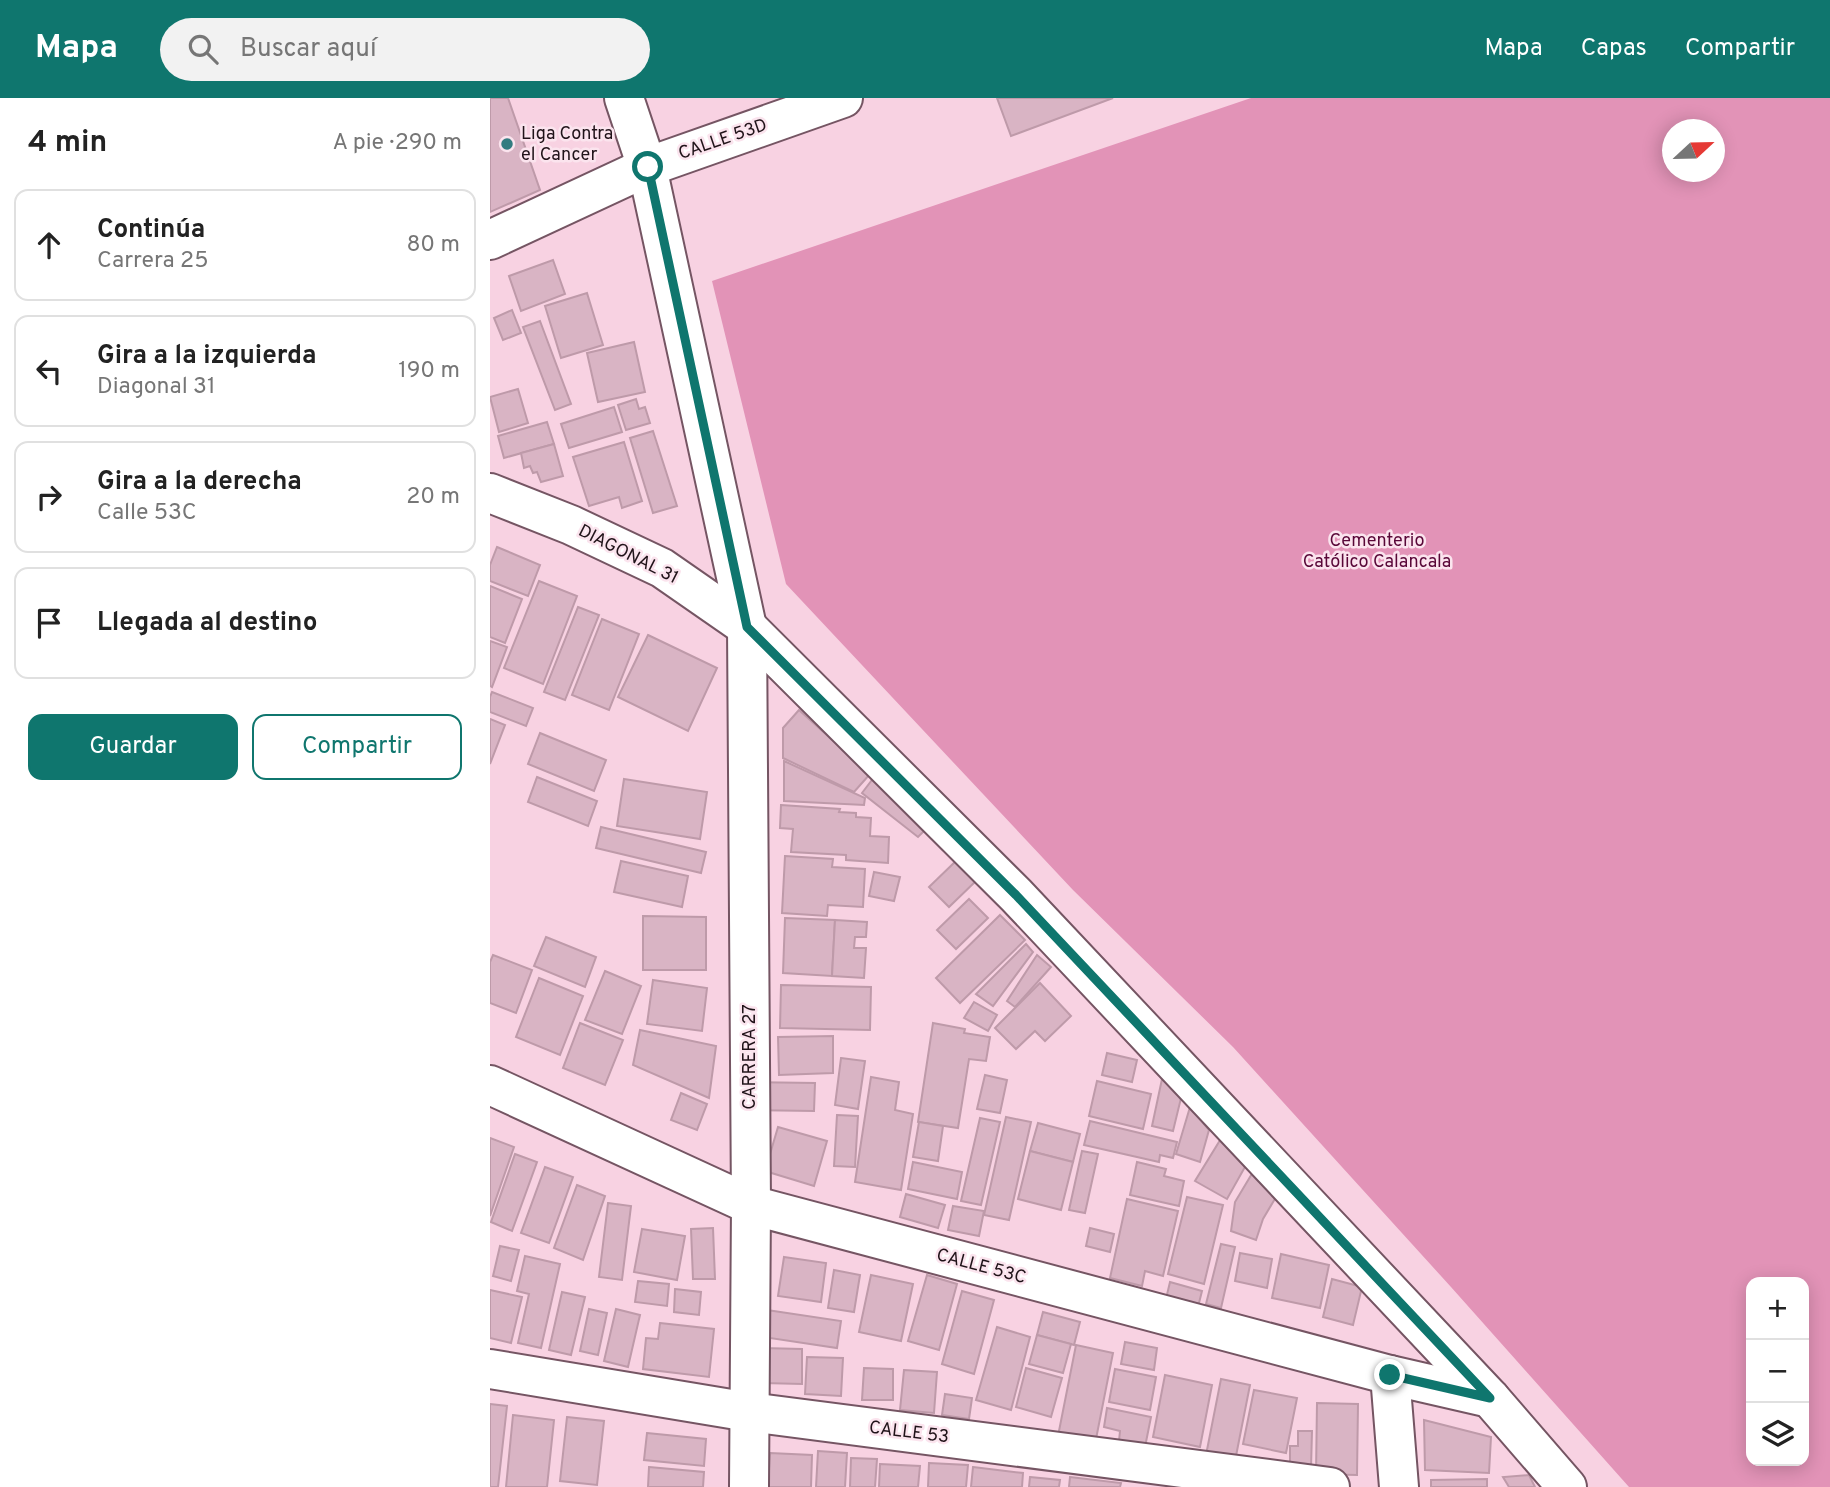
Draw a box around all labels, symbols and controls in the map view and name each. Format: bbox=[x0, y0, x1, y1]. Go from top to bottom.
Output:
search box bbox=[160, 18, 650, 81]
text: Mapa bbox=[35, 28, 118, 70]
icon: search bbox=[184, 30, 222, 68]
text: Buscar aquí bbox=[240, 33, 377, 66]
text: Mapa bbox=[1485, 34, 1543, 64]
text: Capas bbox=[1581, 34, 1647, 64]
text: Compartir bbox=[1685, 34, 1795, 64]
street label: CALLE 53D bbox=[676, 114, 770, 166]
north arrow bbox=[1662, 119, 1725, 182]
place label: Liga Contra el Cancer bbox=[521, 123, 613, 167]
text: 4 min bbox=[28, 125, 107, 162]
text: A pie · 290 m bbox=[333, 129, 462, 158]
marker: Liga Contra el Cancer bbox=[499, 136, 515, 152]
route start bbox=[632, 151, 663, 182]
text: Continúa bbox=[97, 214, 205, 247]
icon: ahead bbox=[30, 226, 68, 264]
text: 80 m bbox=[407, 231, 460, 260]
text: Carrera 25 bbox=[97, 247, 208, 276]
text: Gira a la izquierda bbox=[97, 340, 316, 373]
icon: left bbox=[30, 352, 68, 390]
text: 190 m bbox=[398, 357, 460, 386]
text: Diagonal 31 bbox=[97, 373, 216, 402]
text: Gira a la derecha bbox=[97, 466, 302, 499]
icon: right bbox=[30, 478, 68, 516]
text: 20 m bbox=[406, 483, 460, 512]
text: Calle 53C bbox=[97, 499, 197, 528]
street label: DIAGONAL 31 bbox=[574, 520, 682, 590]
park label: Cementerio Católico Calancala bbox=[1303, 530, 1451, 574]
icon: arrive bbox=[30, 604, 68, 642]
text: Llegada al destino bbox=[97, 607, 317, 640]
button: Guardar bbox=[28, 714, 238, 780]
button: Compartir bbox=[252, 714, 462, 780]
street label: CARRERA 27 bbox=[739, 1004, 762, 1110]
street label: CALLE 53C bbox=[934, 1244, 1028, 1290]
map controls bbox=[1746, 1277, 1809, 1466]
button: + bbox=[1746, 1277, 1809, 1340]
button: − bbox=[1746, 1340, 1809, 1403]
route end bbox=[1374, 1359, 1405, 1390]
button: layers bbox=[1746, 1403, 1809, 1466]
street label: CALLE 53 bbox=[868, 1417, 950, 1449]

